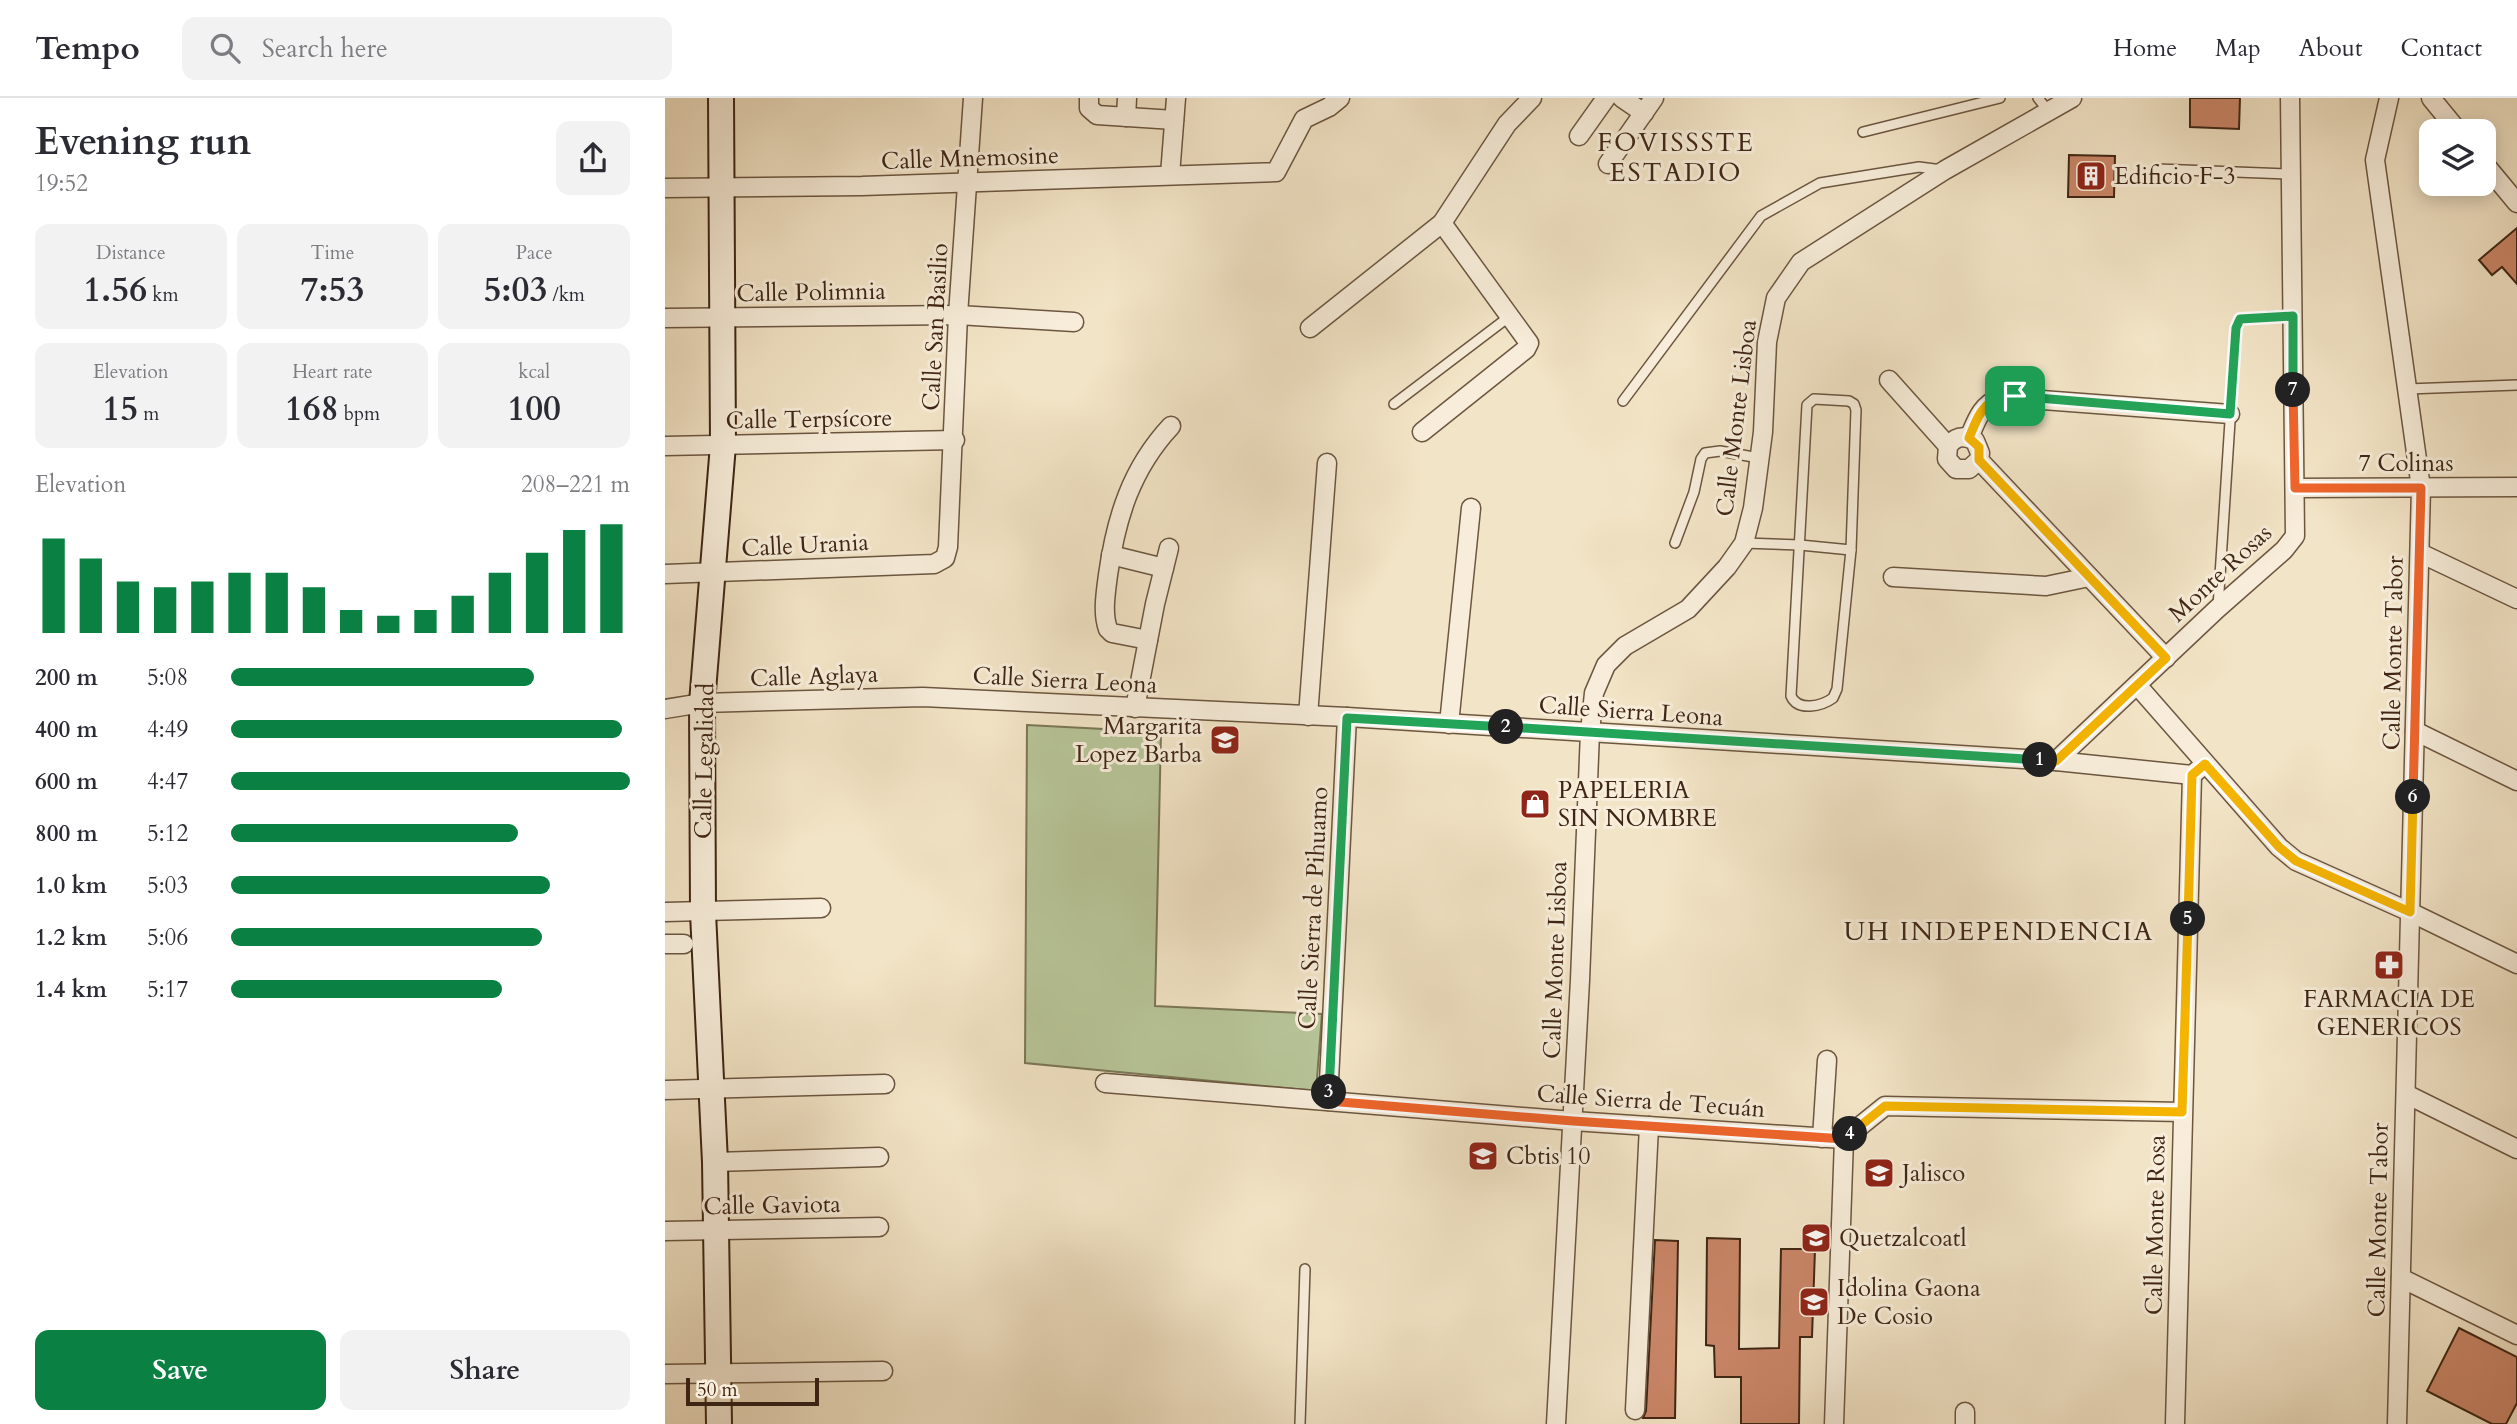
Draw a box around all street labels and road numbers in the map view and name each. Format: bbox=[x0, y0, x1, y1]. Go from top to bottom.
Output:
street label: Calle Mnemosine bbox=[880, 139, 1060, 178]
street label: Calle San Basilio bbox=[915, 242, 956, 412]
street label: Calle Polimnia bbox=[736, 275, 887, 310]
street label: Calle Monte Lisboa bbox=[1708, 317, 1765, 518]
street label: Calle Terpsícore bbox=[725, 402, 893, 437]
street label: 7 Colinas bbox=[2359, 447, 2453, 480]
street label: Monte Rosas bbox=[2161, 517, 2279, 630]
street label: Calle Urania bbox=[740, 526, 870, 565]
street label: Calle Monte Tabor bbox=[2375, 555, 2412, 751]
street label: Calle Aglaya bbox=[749, 658, 879, 695]
street label: Calle Sierra Leona bbox=[972, 659, 1159, 702]
street label: Calle Legalidad bbox=[687, 682, 722, 839]
street label: Calle Sierra Leona bbox=[1538, 689, 1725, 734]
street label: Calle Sierra de Pihuamo bbox=[1291, 786, 1336, 1030]
street label: Calle Monte Lisboa bbox=[1536, 860, 1575, 1060]
street label: Calle Sierra de Tecuán bbox=[1536, 1077, 1767, 1126]
street label: Calle Monte Tabor bbox=[2360, 1122, 2397, 1318]
street label: Calle Monte Rosa bbox=[2137, 1134, 2174, 1315]
street label: Calle Gaviota bbox=[703, 1188, 842, 1223]

